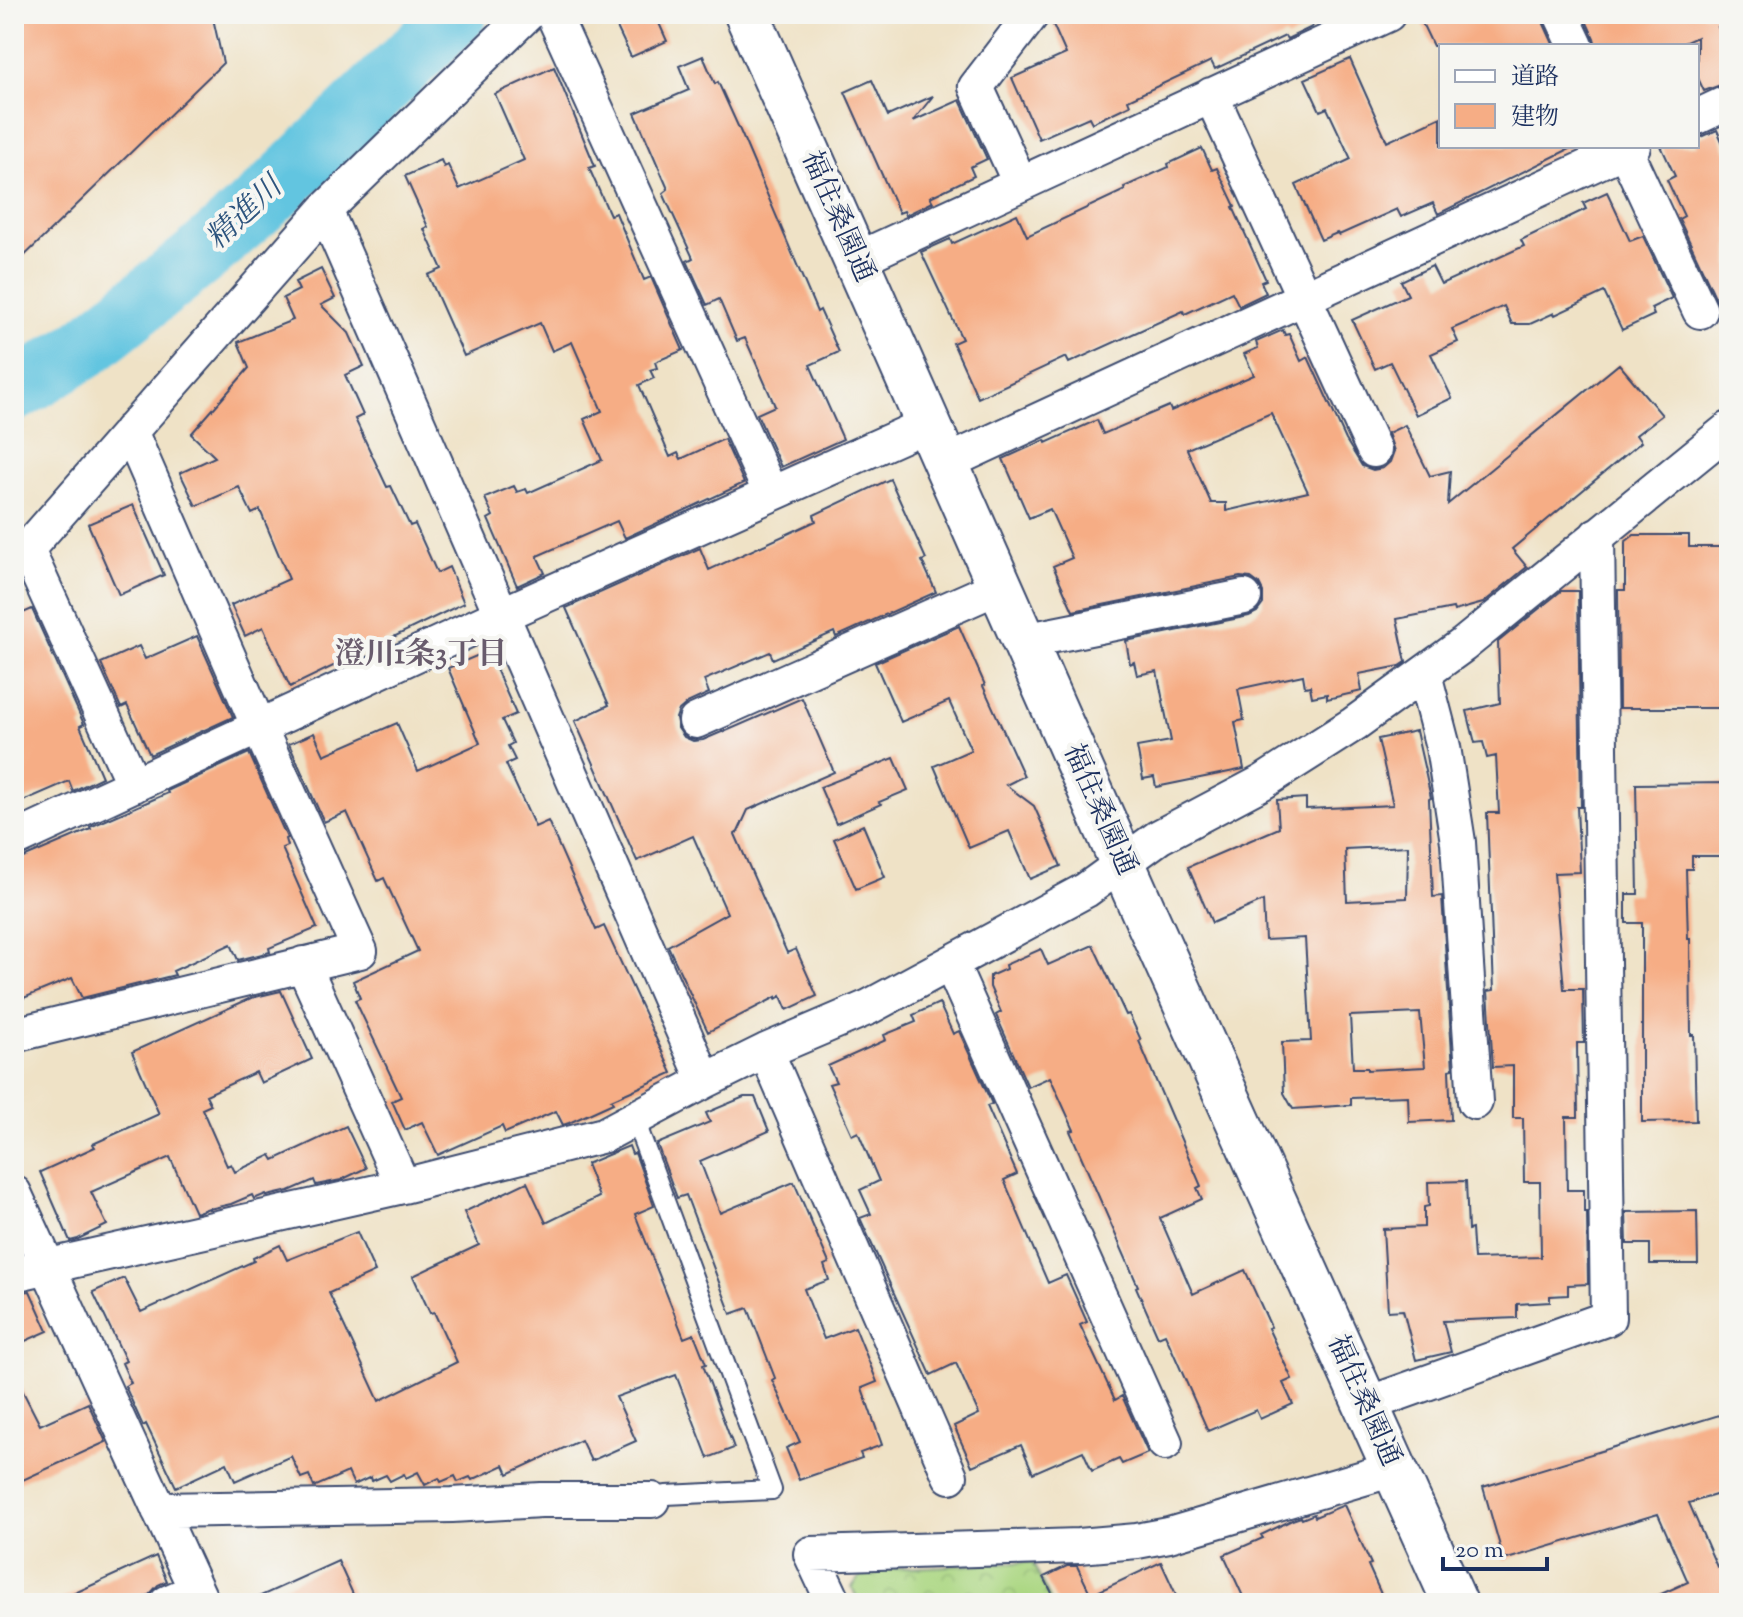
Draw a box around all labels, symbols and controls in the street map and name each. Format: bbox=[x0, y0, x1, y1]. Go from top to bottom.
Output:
legend bbox=[1439, 44, 1699, 148]
text: 道路 bbox=[1511, 61, 1559, 95]
text: 建物 bbox=[1511, 101, 1559, 135]
street label: 福住桑園通 bbox=[790, 145, 884, 289]
water label: 精進川 bbox=[197, 166, 295, 260]
district label: 澄川1条3丁目 bbox=[335, 634, 507, 677]
street label: 福住桑園通 bbox=[1052, 738, 1146, 882]
street label: 福住桑園通 bbox=[1316, 1329, 1410, 1473]
scale bar bbox=[1443, 1521, 1547, 1571]
text: 20 m bbox=[1455, 1534, 1504, 1568]

